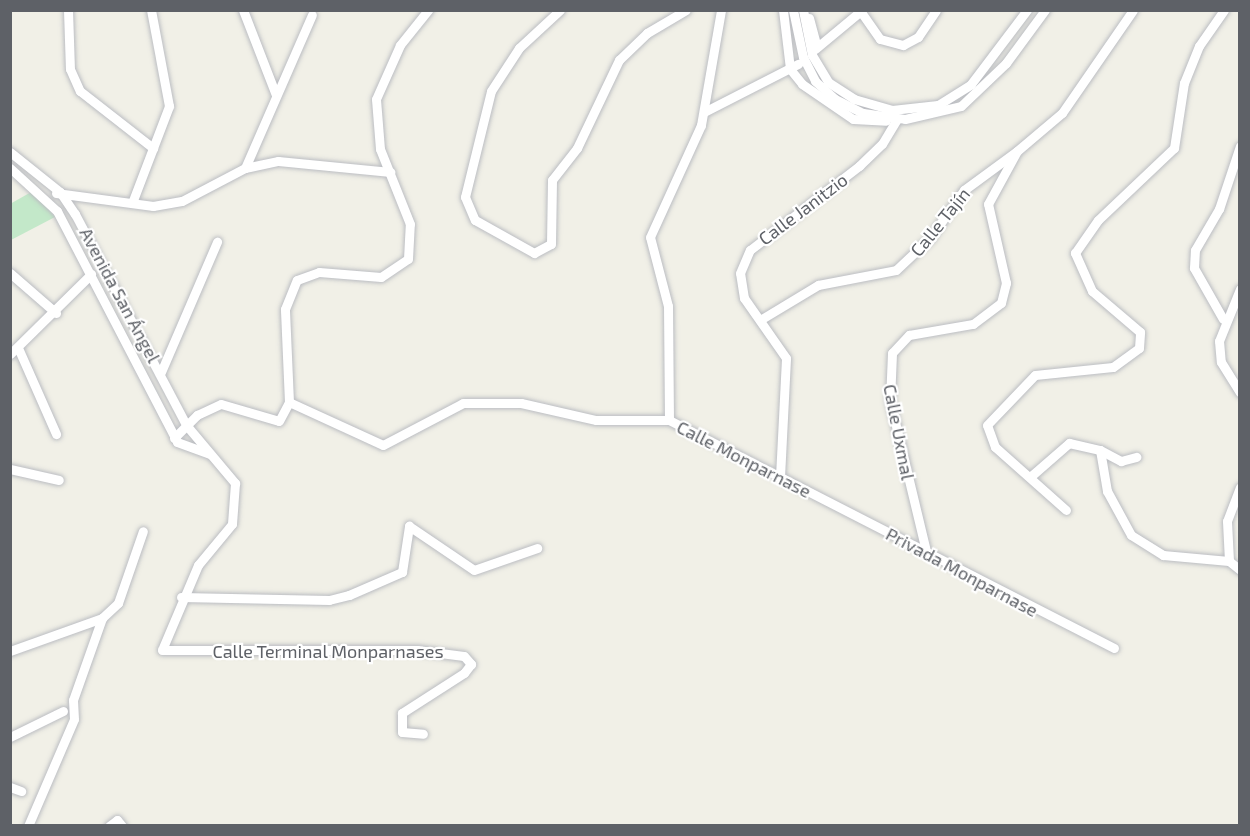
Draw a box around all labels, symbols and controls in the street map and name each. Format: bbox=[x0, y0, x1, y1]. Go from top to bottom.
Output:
street label: Calle Janitzio bbox=[754, 168, 852, 250]
street label: Calle Tajín bbox=[906, 183, 974, 261]
street label: Avenida San Ángel bbox=[75, 224, 165, 366]
street label: Calle Uxmal bbox=[879, 382, 919, 482]
street label: Calle Monparnase bbox=[673, 416, 815, 502]
street label: Privada Monparnase bbox=[882, 523, 1042, 621]
street label: Calle Terminal Monparnases bbox=[212, 640, 444, 662]

